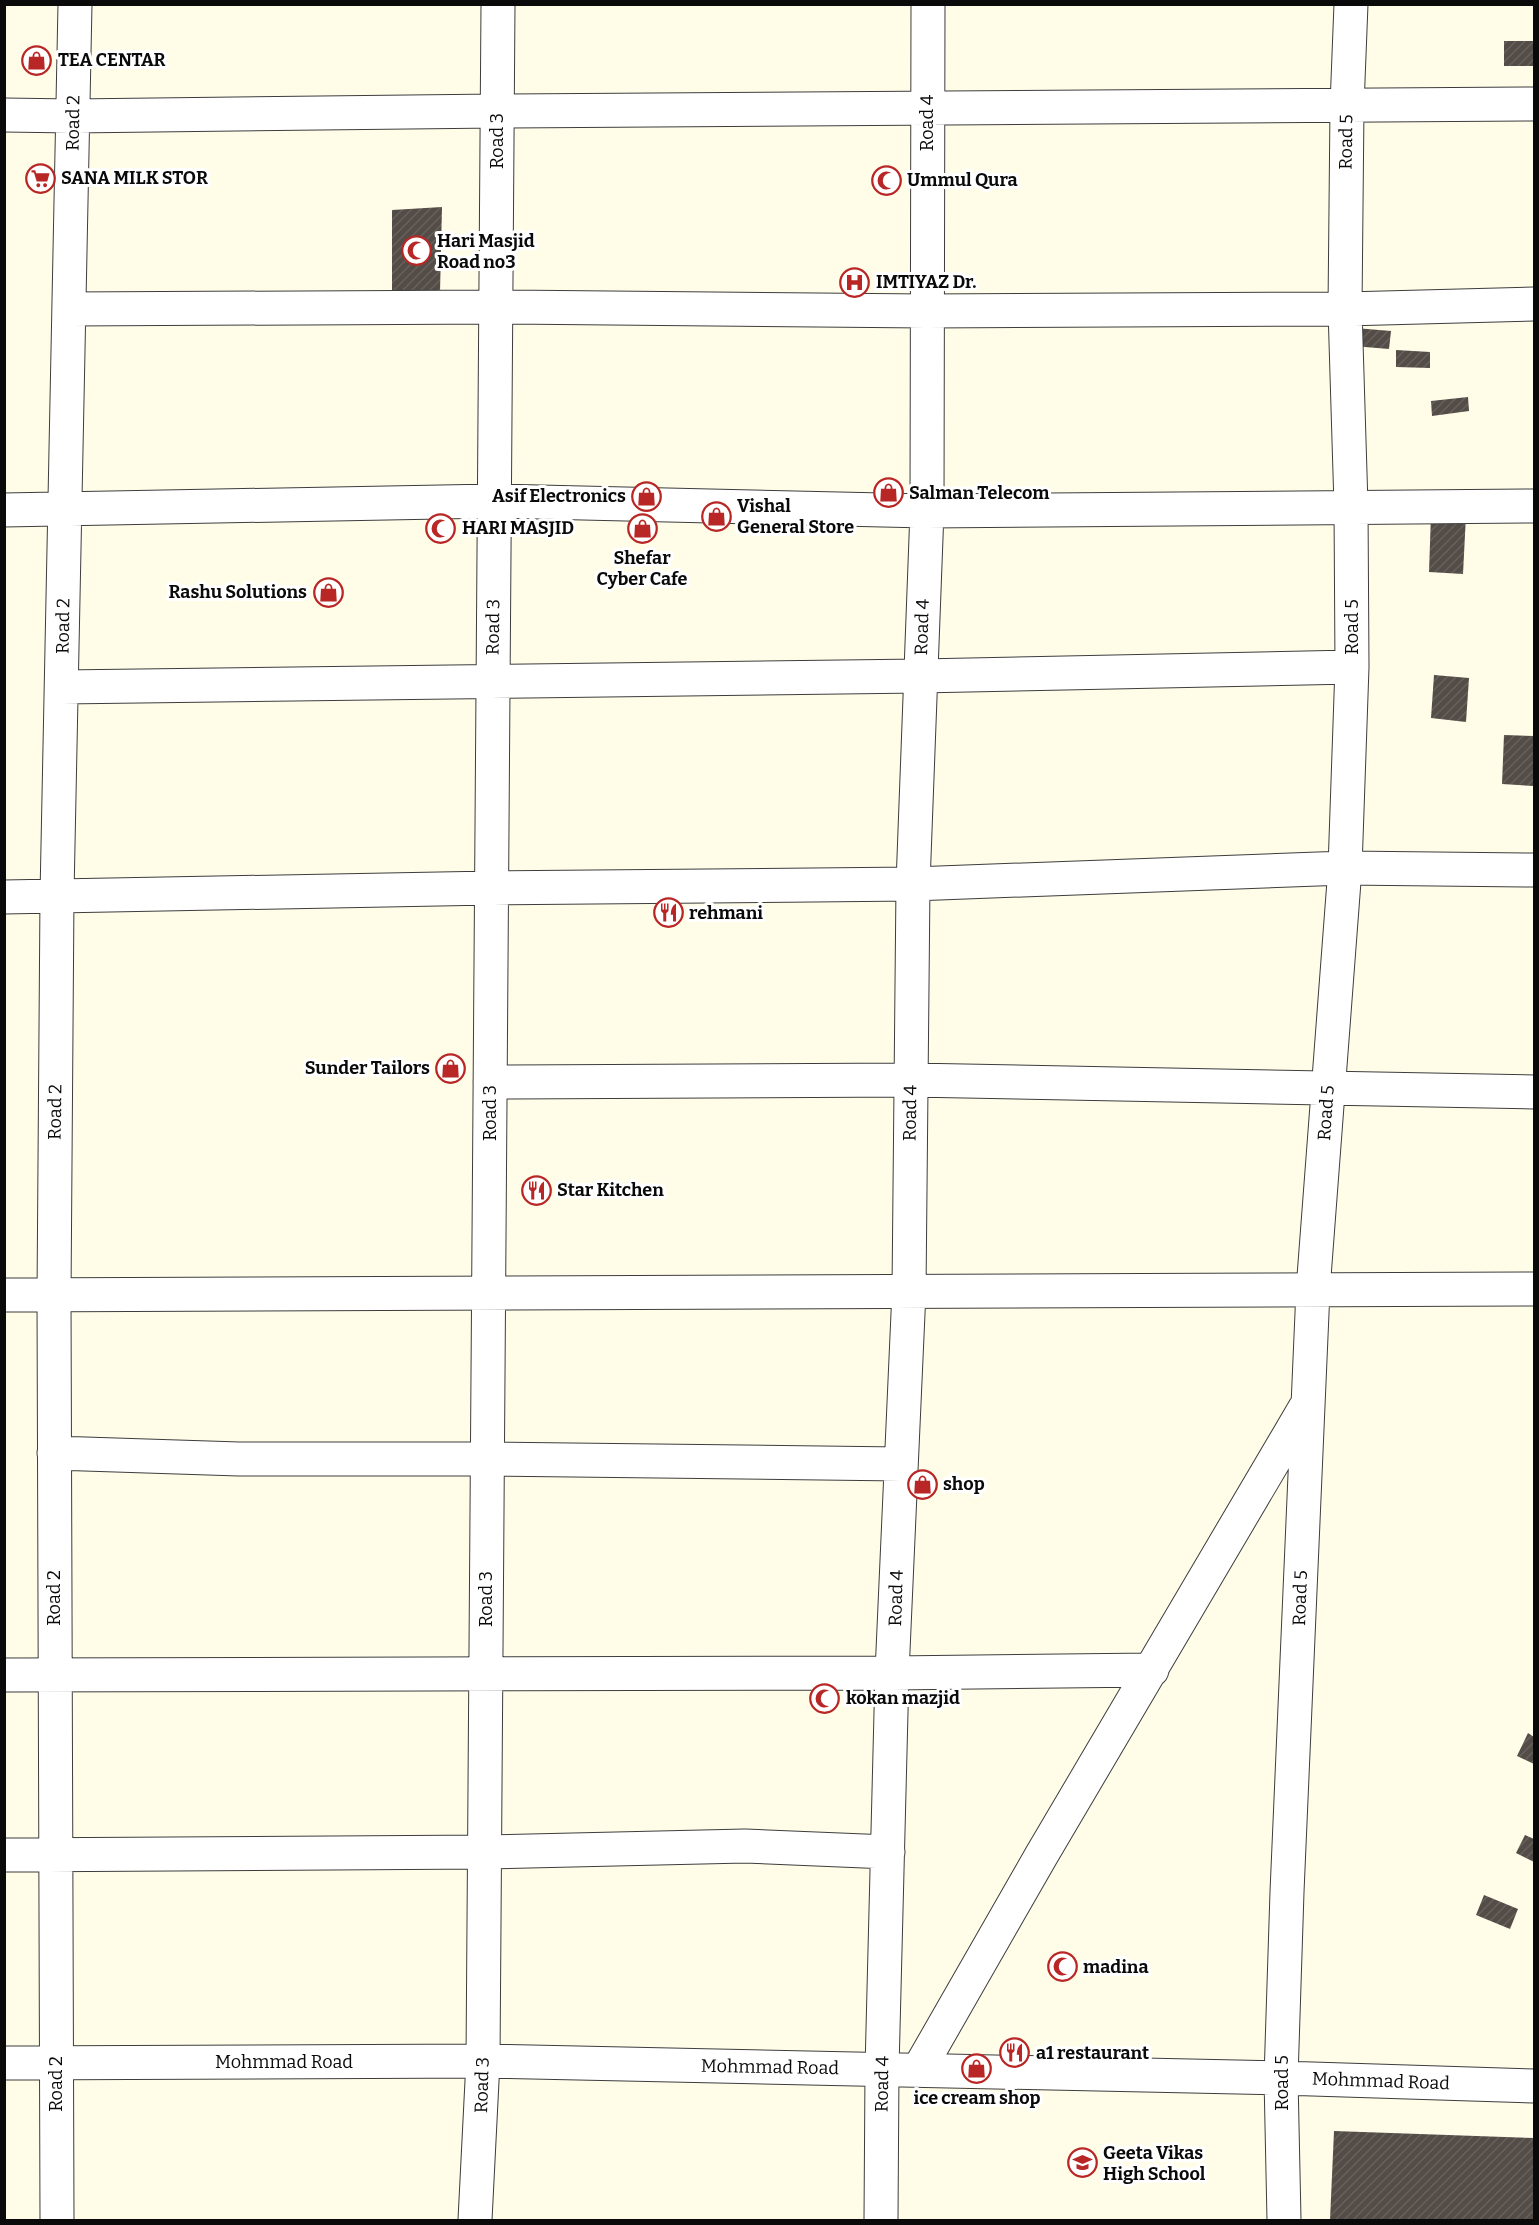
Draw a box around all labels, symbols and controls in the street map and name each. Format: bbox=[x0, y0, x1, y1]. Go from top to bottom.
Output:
shop icon: TEA CENTAR bbox=[21, 44, 53, 76]
place label: TEA CENTAR bbox=[58, 49, 166, 71]
street label: Road 4 bbox=[916, 94, 938, 151]
street label: Road 2 bbox=[62, 95, 84, 151]
street label: Road 3 bbox=[486, 113, 508, 169]
street label: Road 5 bbox=[1335, 114, 1357, 170]
supermarket icon: SANA MILK STOR bbox=[24, 162, 56, 194]
mosque icon: Ummul Qura bbox=[870, 164, 902, 196]
place label: SANA MILK STOR bbox=[61, 167, 208, 189]
place label: Ummul Qura bbox=[907, 169, 1018, 191]
place label: Hari Masjid Road no3 bbox=[437, 230, 535, 273]
mosque icon: Hari Masjid Road no3 bbox=[400, 235, 432, 267]
hospital icon: IMTIYAZ Dr. bbox=[839, 266, 871, 298]
place label: IMTIYAZ Dr. bbox=[876, 271, 976, 293]
shop icon: Salman Telecom bbox=[872, 477, 904, 509]
shop icon: Asif Electronics bbox=[631, 480, 663, 512]
place label: Salman Telecom bbox=[909, 482, 1049, 504]
place label: Asif Electronics bbox=[492, 485, 626, 507]
place label: Vishal General Store bbox=[737, 495, 854, 538]
shop icon: Vishal General Store bbox=[700, 500, 732, 532]
mosque icon: HARI MASJID bbox=[425, 512, 457, 544]
shop icon: Shefar Cyber Cafe bbox=[626, 513, 658, 545]
place label: HARI MASJID bbox=[462, 517, 574, 539]
place label: Shefar Cyber Cafe bbox=[597, 547, 688, 590]
shop icon: Rashu Solutions bbox=[312, 576, 344, 608]
place label: Rashu Solutions bbox=[168, 581, 307, 603]
street label: Road 2 bbox=[52, 598, 74, 654]
street label: Road 4 bbox=[910, 598, 934, 656]
street label: Road 3 bbox=[482, 599, 504, 655]
street label: Road 5 bbox=[1341, 599, 1363, 655]
restaurant icon: rehmani bbox=[652, 897, 684, 929]
place label: rehmani bbox=[689, 902, 763, 924]
shop icon: Sunder Tailors bbox=[435, 1052, 467, 1084]
place label: Sunder Tailors bbox=[305, 1057, 430, 1079]
street label: Road 2 bbox=[44, 1084, 66, 1140]
street label: Road 4 bbox=[899, 1084, 921, 1141]
street label: Road 3 bbox=[479, 1085, 501, 1141]
street label: Road 5 bbox=[1313, 1085, 1339, 1141]
restaurant icon: Star Kitchen bbox=[520, 1174, 552, 1206]
place label: Star Kitchen bbox=[557, 1179, 664, 1201]
shop icon: shop bbox=[906, 1468, 938, 1500]
place label: shop bbox=[943, 1473, 985, 1495]
street label: Road 4 bbox=[884, 1569, 908, 1627]
street label: Road 2 bbox=[43, 1570, 65, 1626]
street label: Road 5 bbox=[1288, 1570, 1312, 1626]
street label: Road 3 bbox=[475, 1571, 497, 1627]
mosque icon: kokan mazjid bbox=[809, 1682, 841, 1714]
place label: kokan mazjid bbox=[846, 1687, 960, 1709]
mosque icon: madina bbox=[1046, 1951, 1078, 1983]
place label: madina bbox=[1083, 1956, 1149, 1978]
restaurant icon: a1 restaurant bbox=[999, 2037, 1031, 2069]
place label: a1 restaurant bbox=[1036, 2042, 1149, 2064]
street label: Mohmmad Road bbox=[215, 2051, 353, 2073]
shop icon: ice cream shop bbox=[961, 2053, 993, 2085]
street label: Mohmmad Road bbox=[701, 2055, 840, 2079]
street label: Road 4 bbox=[871, 2055, 893, 2112]
street label: Road 5 bbox=[1271, 2055, 1293, 2111]
street label: Road 2 bbox=[45, 2056, 67, 2112]
street label: Road 3 bbox=[470, 2057, 494, 2113]
street label: Mohmmad Road bbox=[1312, 2068, 1451, 2094]
place label: ice cream shop bbox=[913, 2087, 1041, 2109]
place label: Geeta Vikas High School bbox=[1103, 2142, 1206, 2185]
school or university icon: Geeta Vikas High School bbox=[1066, 2147, 1098, 2179]

